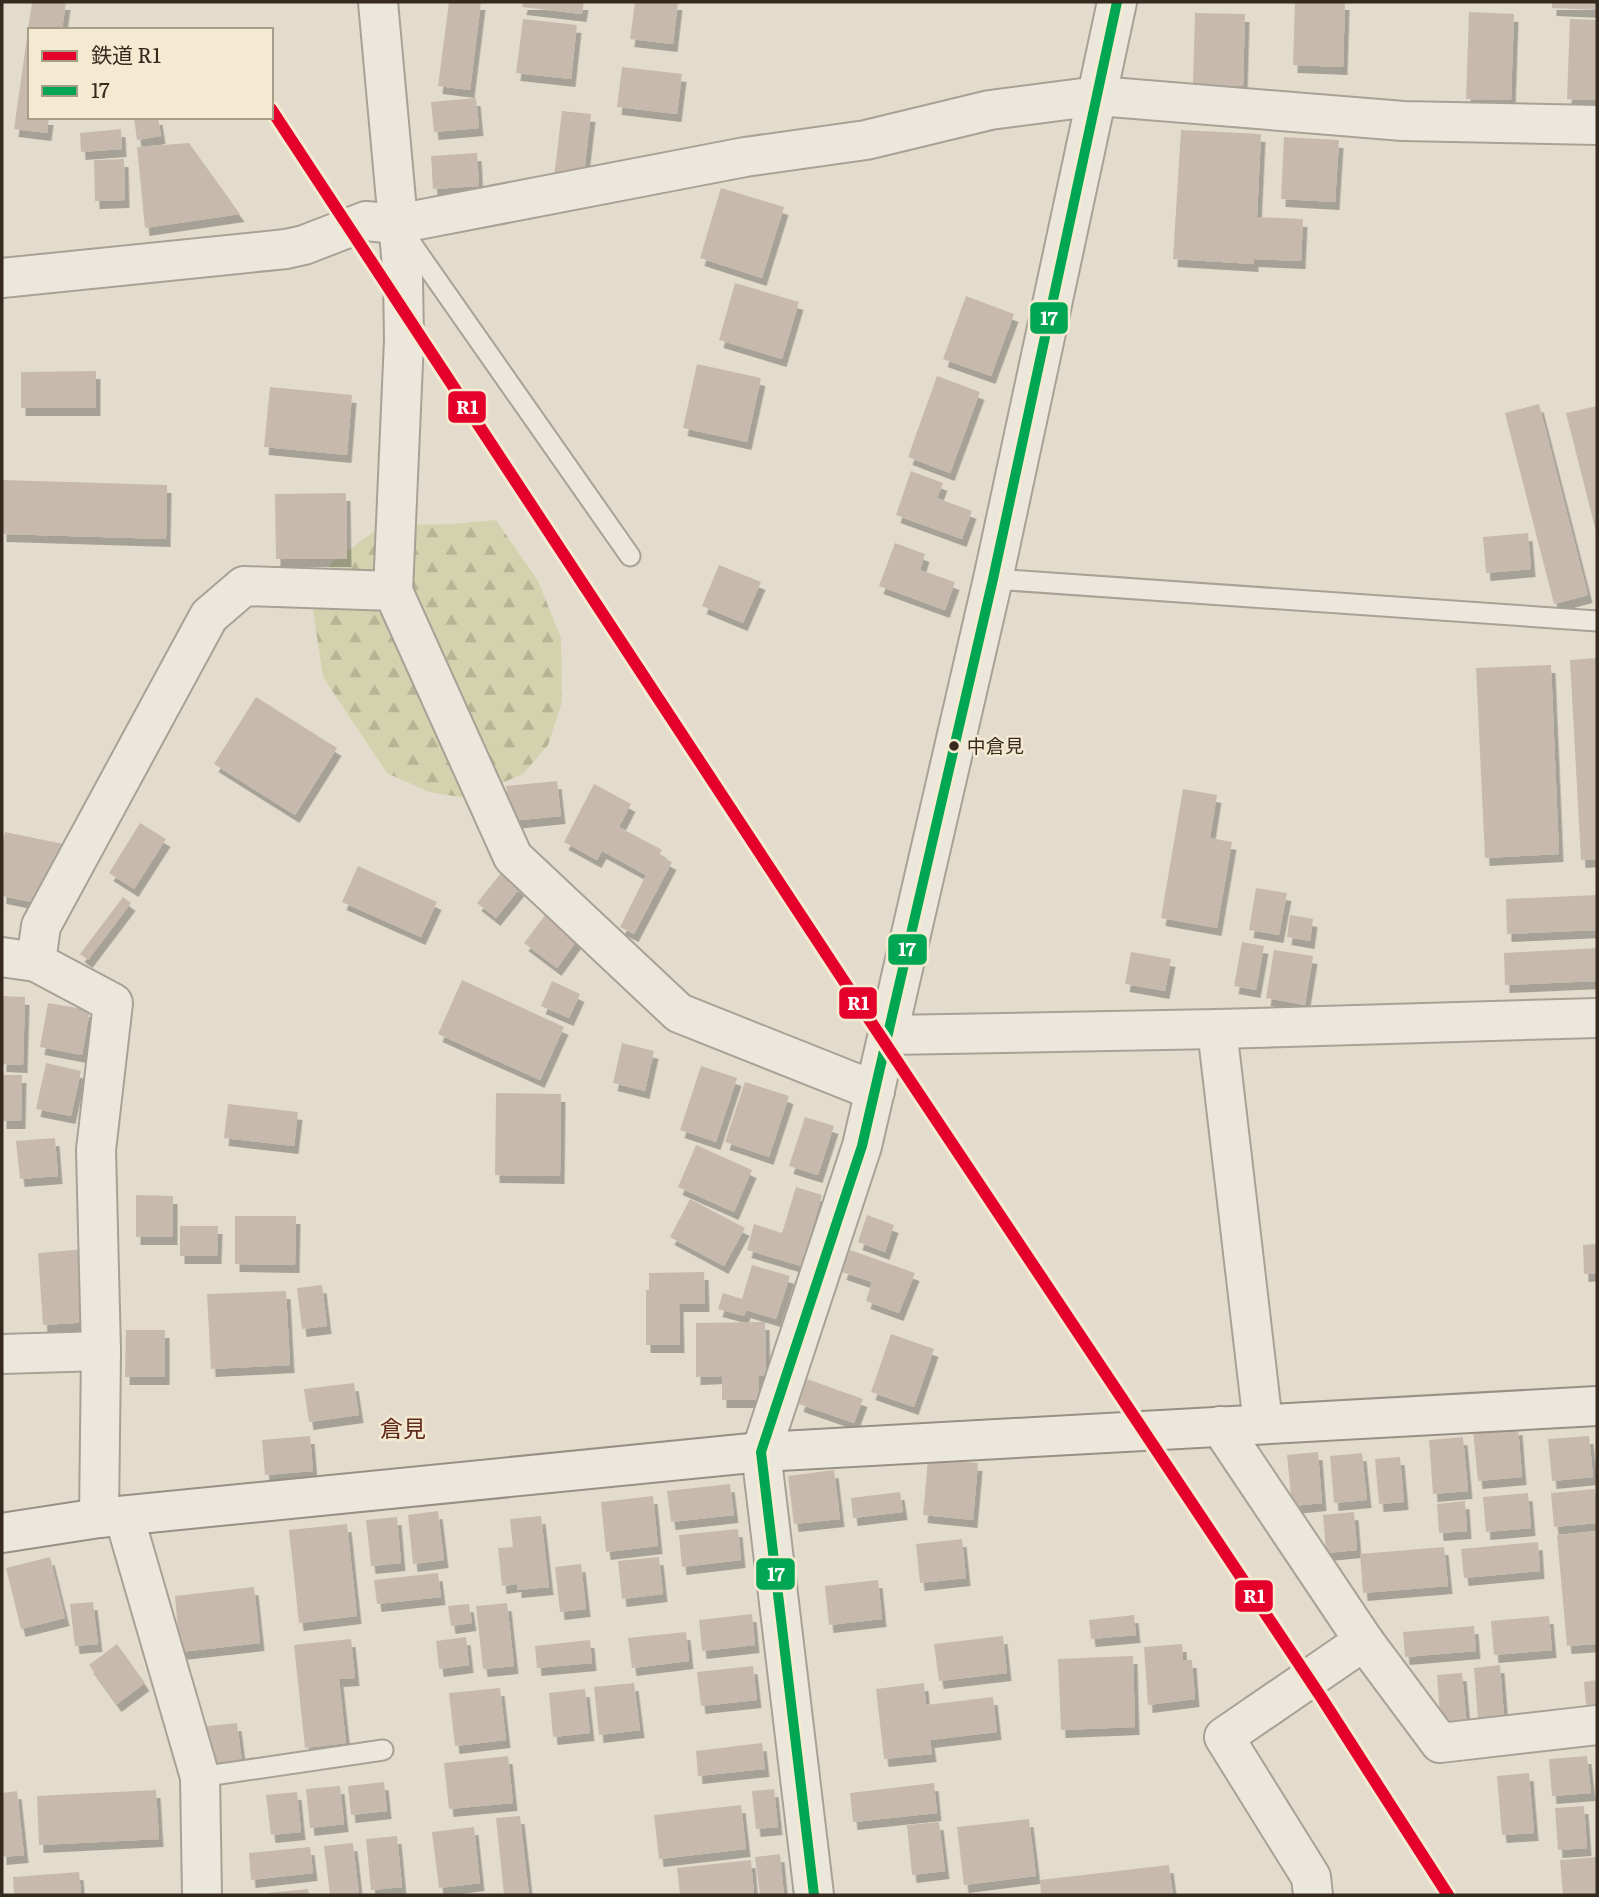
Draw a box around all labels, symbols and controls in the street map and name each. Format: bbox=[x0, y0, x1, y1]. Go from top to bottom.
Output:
legend bbox=[28, 28, 273, 119]
text: 鉄道 R1 bbox=[91, 38, 161, 69]
text: 17 bbox=[91, 73, 110, 104]
line badge: 17 bbox=[1029, 301, 1069, 335]
text: 17 bbox=[1040, 303, 1058, 331]
line badge: R1 bbox=[447, 390, 487, 424]
text: R1 bbox=[456, 392, 478, 420]
place label: 中倉見 bbox=[967, 731, 1024, 759]
marker: 中倉見 bbox=[947, 739, 961, 753]
line badge: 17 bbox=[887, 933, 928, 966]
text: 17 bbox=[898, 934, 916, 962]
line badge: R1 bbox=[838, 986, 878, 1020]
text: R1 bbox=[847, 988, 869, 1016]
district label: 倉見 bbox=[380, 1410, 426, 1444]
line badge: 17 bbox=[755, 1557, 796, 1591]
text: 17 bbox=[767, 1559, 785, 1587]
line badge: R1 bbox=[1234, 1579, 1274, 1613]
text: R1 bbox=[1243, 1581, 1265, 1609]

